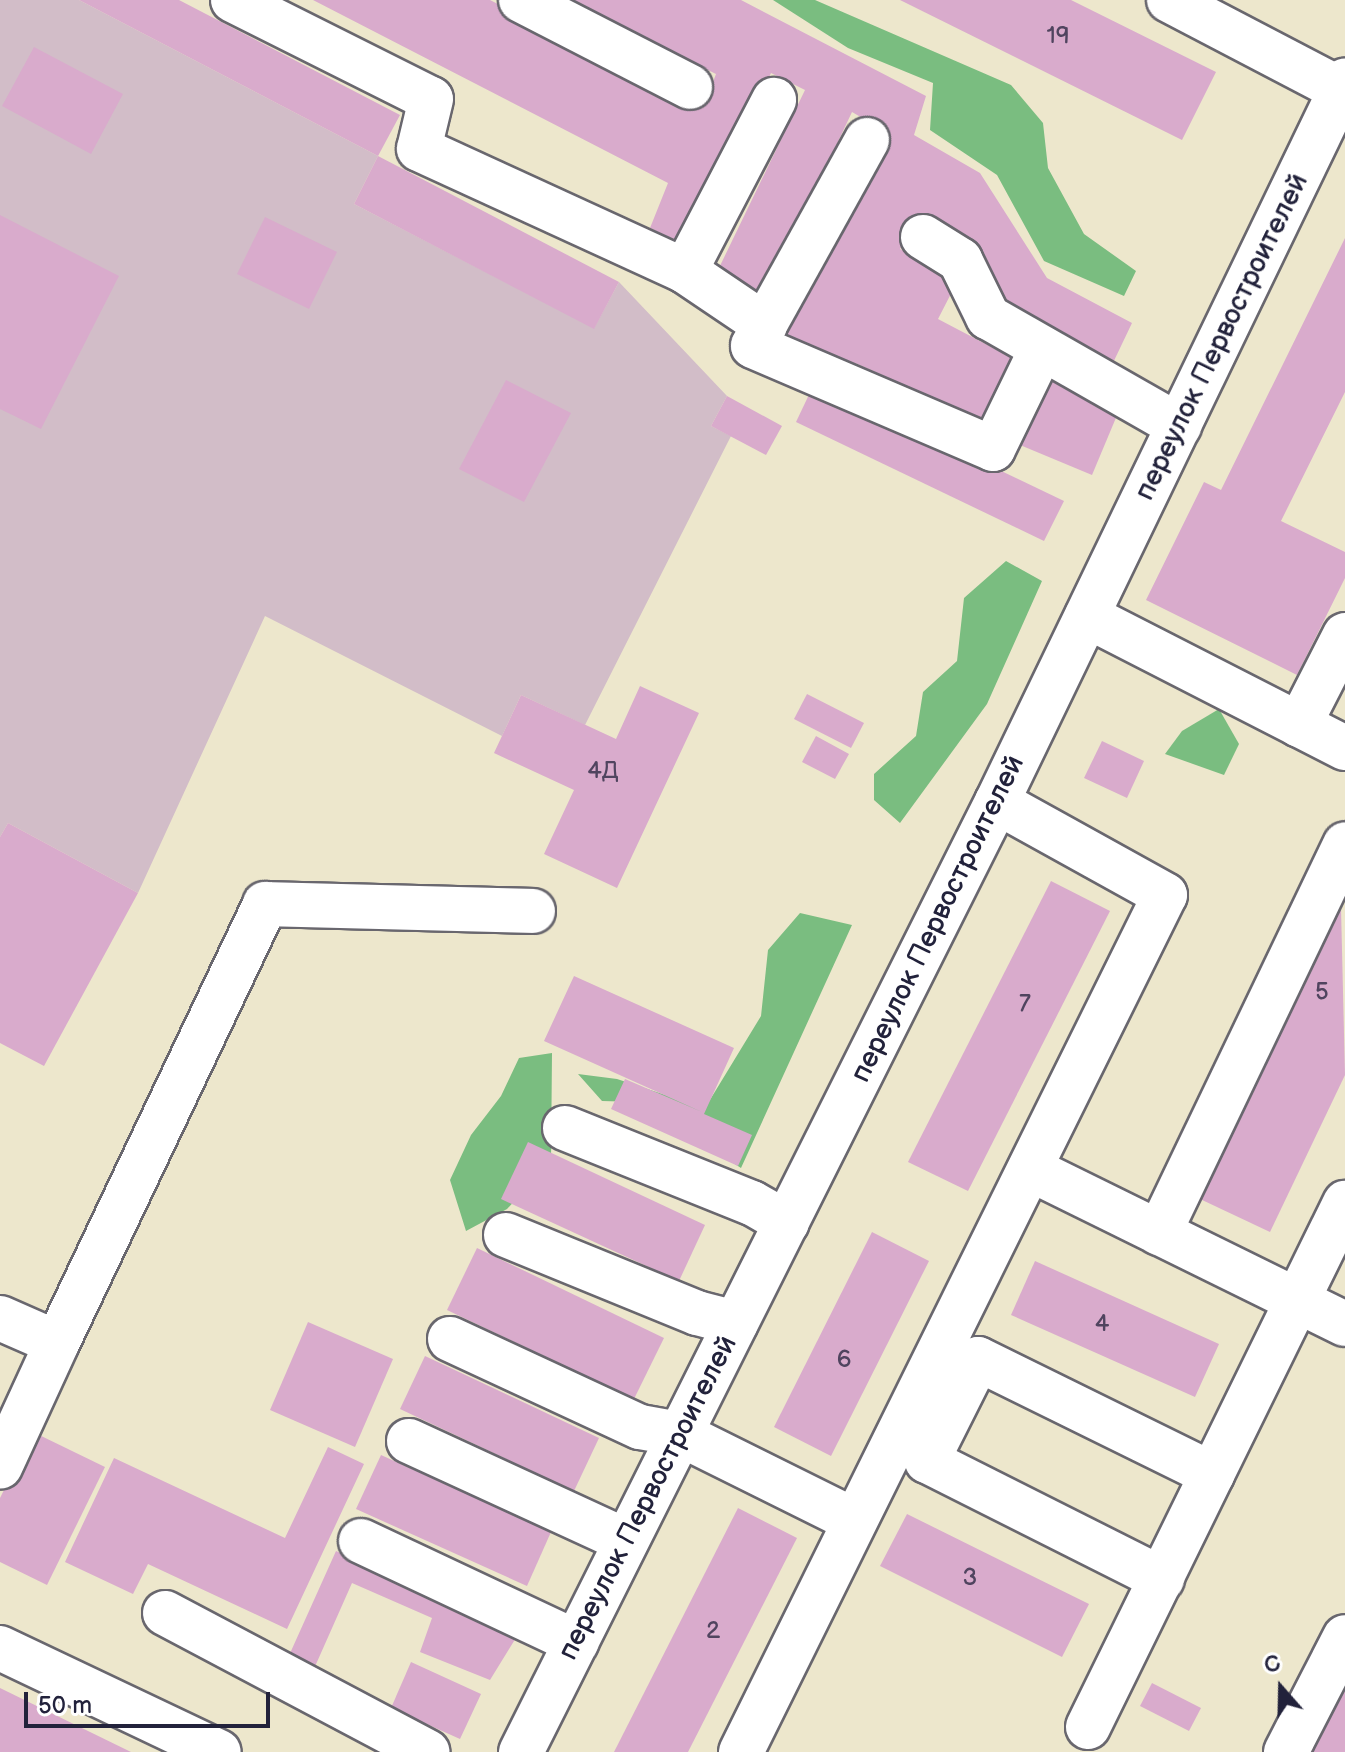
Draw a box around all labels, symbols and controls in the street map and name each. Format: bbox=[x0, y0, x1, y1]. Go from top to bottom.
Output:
house number: 19 bbox=[1046, 22, 1070, 50]
street label: переулок Первостроителей bbox=[1128, 168, 1316, 506]
street label: переулок Первостроителей bbox=[844, 750, 1032, 1088]
house number: 4Д bbox=[587, 757, 619, 785]
house number: 5 bbox=[1315, 978, 1329, 1006]
house number: 7 bbox=[1019, 990, 1031, 1018]
house number: 4 bbox=[1095, 1310, 1109, 1338]
street label: переулок Первостроителей bbox=[551, 1330, 745, 1666]
house number: 6 bbox=[837, 1346, 851, 1374]
house number: 3 bbox=[963, 1564, 977, 1592]
house number: 2 bbox=[706, 1617, 720, 1645]
north arrow bbox=[1241, 1648, 1321, 1728]
text: С bbox=[1261, 1650, 1284, 1680]
scale bar bbox=[28, 1676, 274, 1726]
text: 50 m bbox=[38, 1691, 92, 1720]

